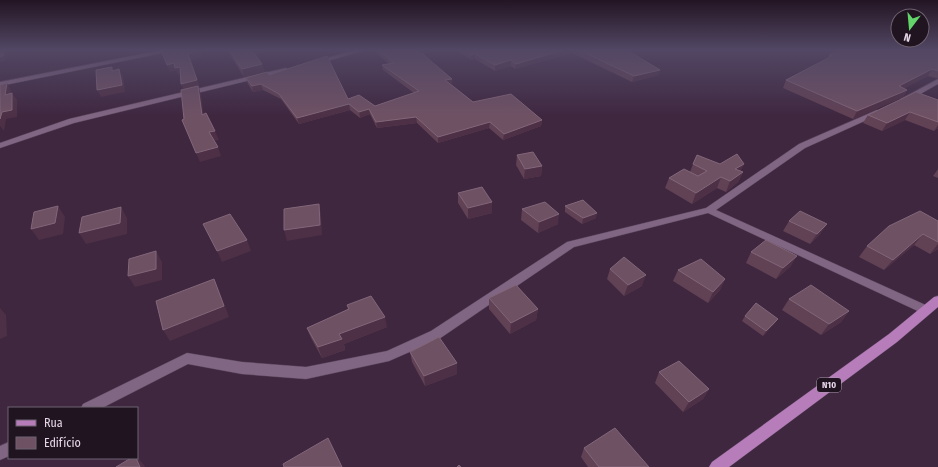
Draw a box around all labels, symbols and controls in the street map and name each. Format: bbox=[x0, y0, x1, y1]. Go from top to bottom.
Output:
north arrow bbox=[890, 8, 930, 48]
text: N bbox=[902, 30, 912, 44]
road number: N10 bbox=[817, 378, 841, 392]
legend bbox=[8, 407, 138, 459]
text: Rua bbox=[44, 416, 63, 430]
text: Edifício bbox=[44, 436, 81, 450]

